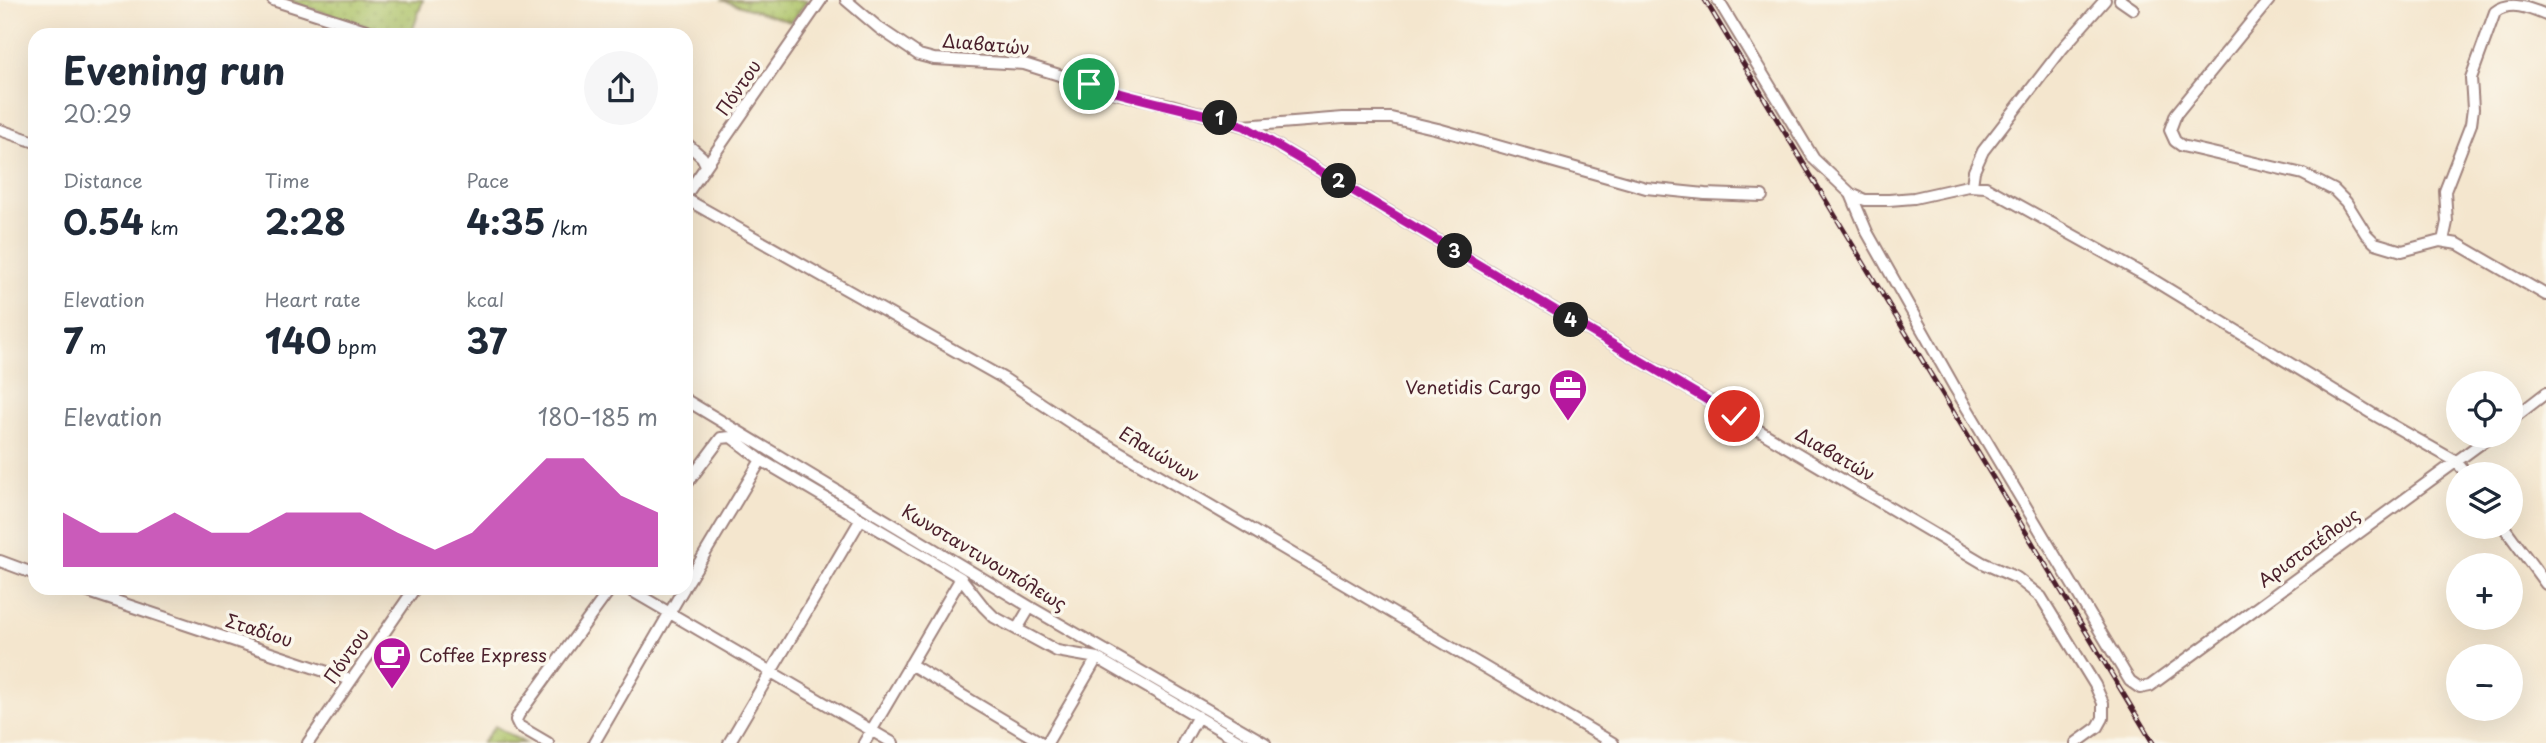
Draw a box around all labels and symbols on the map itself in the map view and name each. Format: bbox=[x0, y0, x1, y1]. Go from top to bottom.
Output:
street label: Διαβατών bbox=[941, 26, 1031, 61]
street label: Πόντου bbox=[709, 54, 767, 121]
pin bbox=[1059, 54, 1119, 114]
pin: 1 bbox=[1202, 100, 1238, 136]
pin: 2 bbox=[1322, 164, 1356, 198]
pin: 3 bbox=[1438, 233, 1472, 268]
pin: 4 bbox=[1554, 302, 1588, 338]
office icon: Venetidis Cargo bbox=[1547, 367, 1589, 422]
place label: Venetidis Cargo bbox=[1405, 373, 1541, 400]
pin bbox=[1704, 386, 1764, 446]
street label: Ελαιώνων bbox=[1114, 419, 1205, 488]
street label: Διαβατών bbox=[1791, 420, 1880, 487]
street label: Κωνσταντινουπόλεως bbox=[897, 497, 1072, 617]
street label: Αριστοτέλους bbox=[2252, 501, 2365, 593]
street label: Σταδίου bbox=[222, 606, 296, 653]
street label: Πόντου bbox=[317, 622, 375, 689]
cafe icon: Coffee Express bbox=[371, 635, 413, 690]
place label: Coffee Express bbox=[419, 641, 547, 668]

